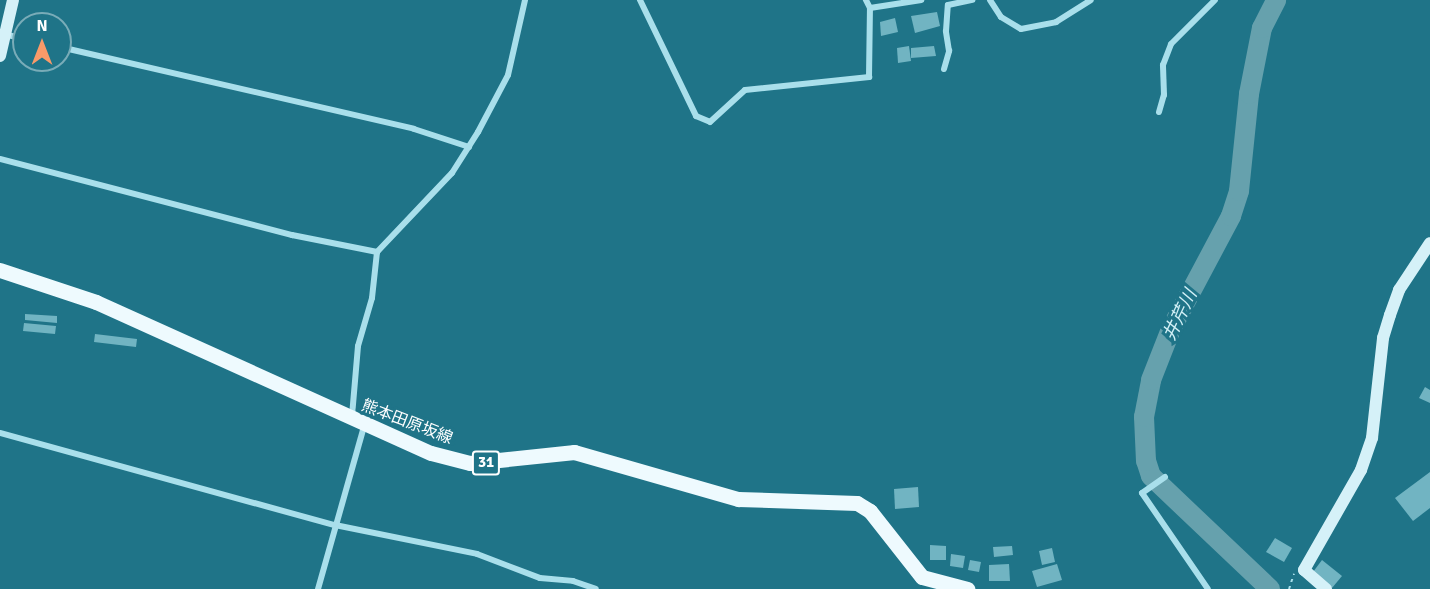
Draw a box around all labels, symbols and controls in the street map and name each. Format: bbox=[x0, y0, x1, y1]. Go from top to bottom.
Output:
north arrow bbox=[12, 12, 72, 72]
text: N bbox=[36, 16, 48, 36]
water label: 井芹川 bbox=[1158, 286, 1202, 344]
street label: 熊本田原坂線 bbox=[359, 396, 455, 448]
road number: 31 bbox=[471, 451, 501, 475]

